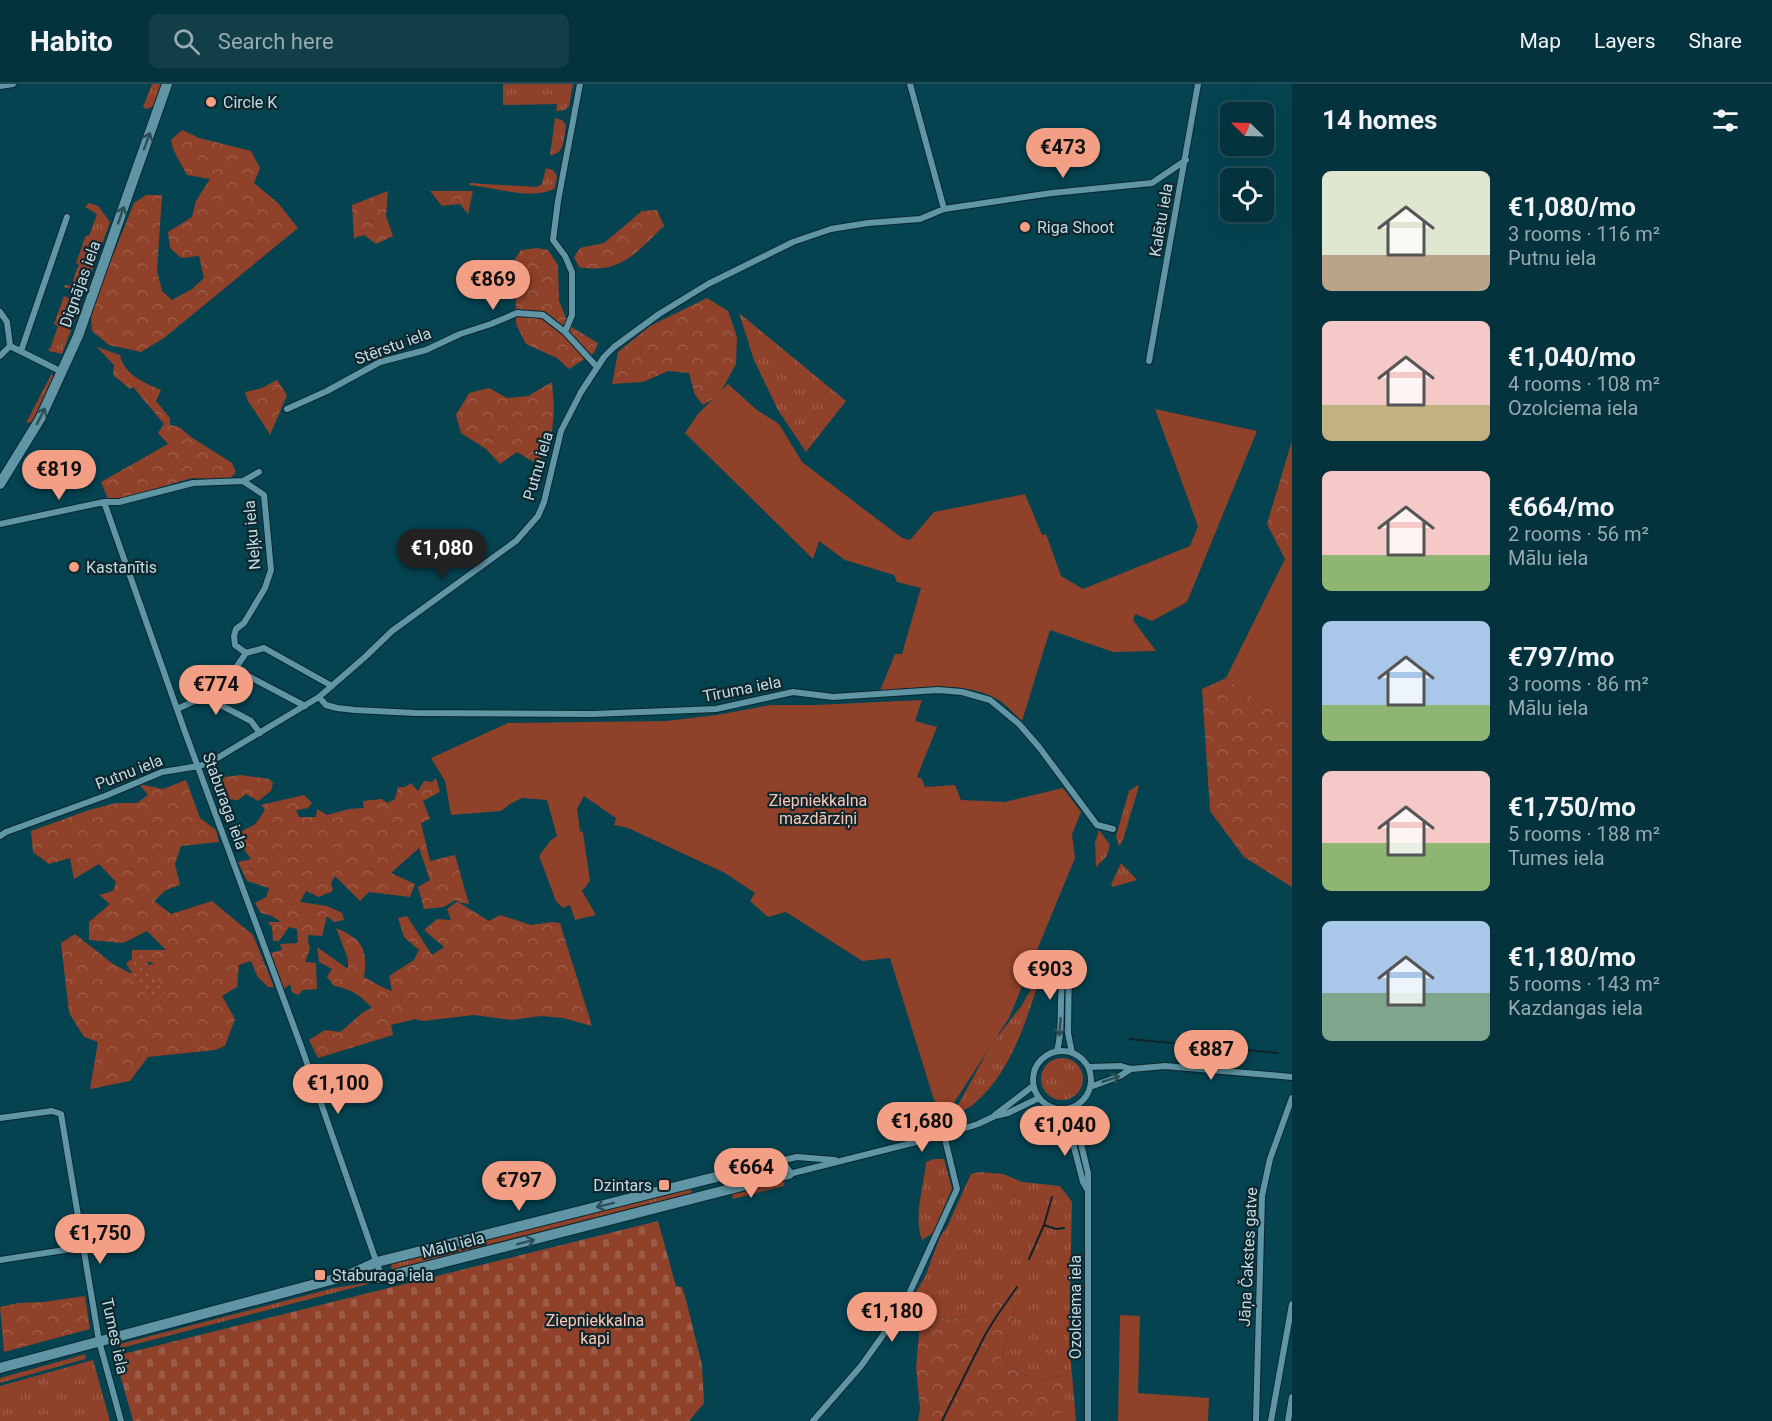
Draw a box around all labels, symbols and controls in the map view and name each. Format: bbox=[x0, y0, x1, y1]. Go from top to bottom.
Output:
search box bbox=[149, 14, 569, 68]
text: Habito bbox=[30, 25, 113, 58]
icon: search bbox=[170, 25, 203, 58]
text: Search here bbox=[218, 29, 334, 54]
text: Map bbox=[1519, 29, 1561, 53]
text: Layers bbox=[1594, 29, 1655, 53]
text: Share bbox=[1688, 29, 1742, 53]
place label: Circle K bbox=[223, 93, 278, 112]
marker: Circle K bbox=[204, 95, 218, 109]
north arrow bbox=[1220, 102, 1274, 156]
map controls bbox=[1220, 102, 1274, 222]
icon: filters bbox=[1709, 104, 1742, 137]
text: 14 homes bbox=[1322, 105, 1437, 135]
pin: €473 bbox=[1027, 128, 1099, 179]
one-way arrow bbox=[142, 132, 153, 151]
text: €473 bbox=[1040, 135, 1086, 159]
button: locate bbox=[1220, 168, 1274, 222]
street label: Kalētu iela bbox=[1145, 182, 1177, 258]
text: €1,080/mo bbox=[1508, 192, 1636, 222]
icon: home bbox=[1370, 195, 1442, 267]
one-way arrow bbox=[116, 206, 127, 225]
place label: Riga Shoot bbox=[1037, 218, 1114, 237]
marker: Riga Shoot bbox=[1018, 220, 1032, 234]
text: 3 rooms · 116 m² bbox=[1508, 222, 1660, 246]
street label: Dignājas iela bbox=[56, 238, 104, 330]
text: Putnu iela bbox=[1508, 246, 1596, 270]
pin: €869 bbox=[457, 260, 529, 311]
text: €869 bbox=[470, 267, 516, 291]
street label: Stērstu iela bbox=[352, 323, 434, 369]
text: €1,040/mo bbox=[1508, 342, 1636, 372]
icon: home bbox=[1370, 345, 1442, 417]
text: 4 rooms · 108 m² bbox=[1508, 372, 1660, 396]
text: Ozolciema iela bbox=[1508, 396, 1638, 420]
one-way arrow bbox=[35, 408, 47, 425]
street label: Putnu iela bbox=[519, 429, 557, 503]
pin: €819 bbox=[23, 450, 95, 501]
text: €819 bbox=[36, 457, 82, 481]
text: €664/mo bbox=[1508, 492, 1615, 522]
icon: home bbox=[1370, 495, 1442, 567]
street label: Neļķu iela bbox=[240, 499, 265, 571]
text: 2 rooms · 56 m² bbox=[1508, 522, 1649, 546]
pin: €1,080 bbox=[393, 529, 491, 580]
text: €1,080 bbox=[411, 536, 473, 560]
text: Mālu iela bbox=[1508, 546, 1588, 570]
place label: Kastanītis bbox=[86, 558, 157, 577]
marker: Kastanītis bbox=[67, 560, 81, 574]
text: €797/mo bbox=[1508, 642, 1615, 672]
icon: home bbox=[1370, 645, 1442, 717]
pin: €774 bbox=[180, 665, 252, 716]
text: €774 bbox=[193, 672, 239, 696]
street label: Tīruma iela bbox=[701, 672, 783, 706]
text: 3 rooms · 86 m² bbox=[1508, 672, 1649, 696]
text: Mālu iela bbox=[1508, 696, 1588, 720]
street label: Putnu iela bbox=[93, 750, 165, 794]
street label: Staburaga iela bbox=[199, 750, 251, 852]
park label: Ziepniekkalna mazdārziņi bbox=[769, 791, 867, 829]
text: €1,750/mo bbox=[1508, 792, 1636, 822]
icon: home bbox=[1370, 795, 1442, 867]
text: 5 rooms · 188 m² bbox=[1508, 822, 1660, 846]
text: Tumes iela bbox=[1508, 846, 1605, 870]
text: €1,180/mo bbox=[1508, 942, 1636, 972]
icon: home bbox=[1370, 945, 1442, 1017]
pin: €903 bbox=[1014, 950, 1086, 1001]
text: €903 bbox=[1027, 957, 1073, 981]
text: 5 rooms · 143 m² bbox=[1508, 972, 1660, 996]
text: Kazdangas iela bbox=[1508, 996, 1643, 1020]
one-way arrow bbox=[1054, 1016, 1065, 1036]
pin: €887 bbox=[1175, 1030, 1247, 1081]
text: €887 bbox=[1188, 1037, 1234, 1061]
pin: €1,100 bbox=[289, 1064, 387, 1115]
text: €1,100 bbox=[307, 1071, 369, 1095]
one-way arrow bbox=[1101, 1073, 1120, 1084]
pin: €1,680 bbox=[873, 1102, 971, 1153]
pin: €1,040 bbox=[1016, 1106, 1114, 1157]
text: €1,680 bbox=[891, 1109, 953, 1133]
text: €1,040 bbox=[1034, 1113, 1096, 1137]
pin: €664 bbox=[715, 1148, 787, 1199]
text: €664 bbox=[728, 1155, 774, 1179]
pin: €797 bbox=[483, 1161, 555, 1212]
text: €797 bbox=[496, 1168, 542, 1192]
place label: Dzintars bbox=[593, 1176, 652, 1195]
marker: Dzintars bbox=[657, 1178, 671, 1192]
street label: Jāņa Čakstes gatve bbox=[1234, 1187, 1262, 1327]
one-way arrow bbox=[596, 1199, 615, 1211]
pin: €1,750 bbox=[51, 1214, 149, 1265]
text: €1,750 bbox=[69, 1221, 131, 1245]
street label: Mālu iela bbox=[419, 1228, 487, 1262]
one-way arrow bbox=[516, 1236, 535, 1248]
street label: Ozolciema iela bbox=[1066, 1255, 1085, 1359]
place label: Staburaga iela bbox=[332, 1266, 434, 1285]
marker: Staburaga iela bbox=[313, 1268, 327, 1282]
pin: €1,180 bbox=[843, 1292, 941, 1343]
street label: Tumes iela bbox=[98, 1296, 132, 1376]
text: €1,180 bbox=[861, 1299, 923, 1323]
park label: Ziepniekkalna kapi bbox=[546, 1311, 644, 1348]

